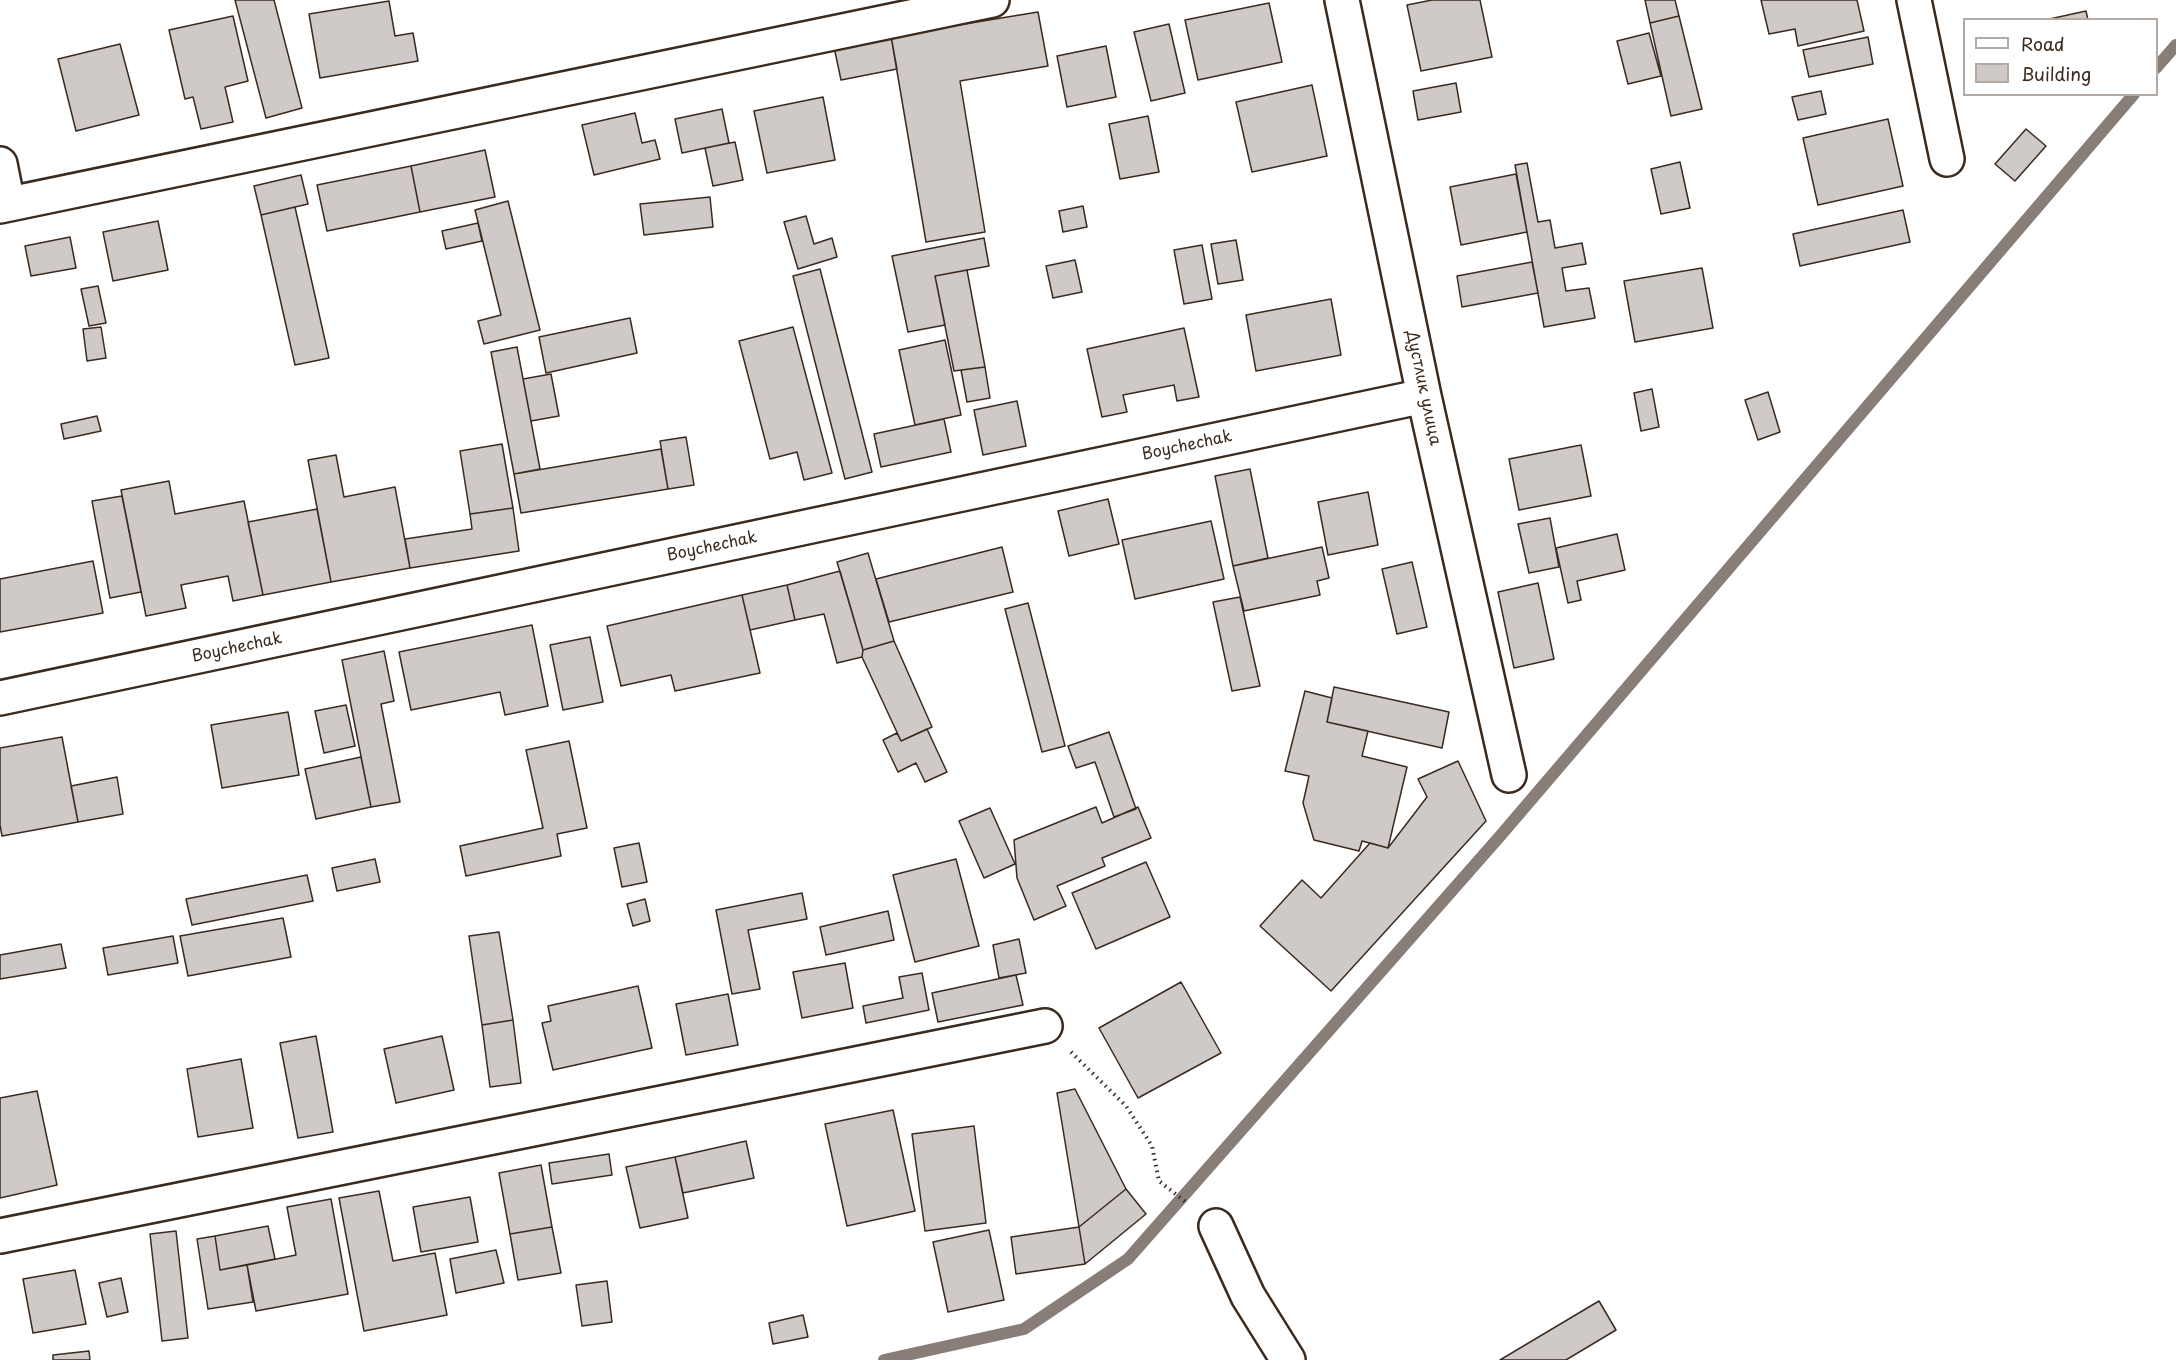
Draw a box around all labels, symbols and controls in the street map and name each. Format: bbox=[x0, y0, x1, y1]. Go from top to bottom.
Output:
legend bbox=[1963, 18, 2158, 96]
text: Road bbox=[2021, 30, 2065, 57]
text: Building bbox=[2021, 60, 2091, 87]
street label: Дустлик улица bbox=[1401, 329, 1445, 447]
street label: Boychechak bbox=[1140, 427, 1234, 465]
street label: Boychechak bbox=[665, 528, 759, 566]
street label: Boychechak bbox=[190, 629, 284, 667]

